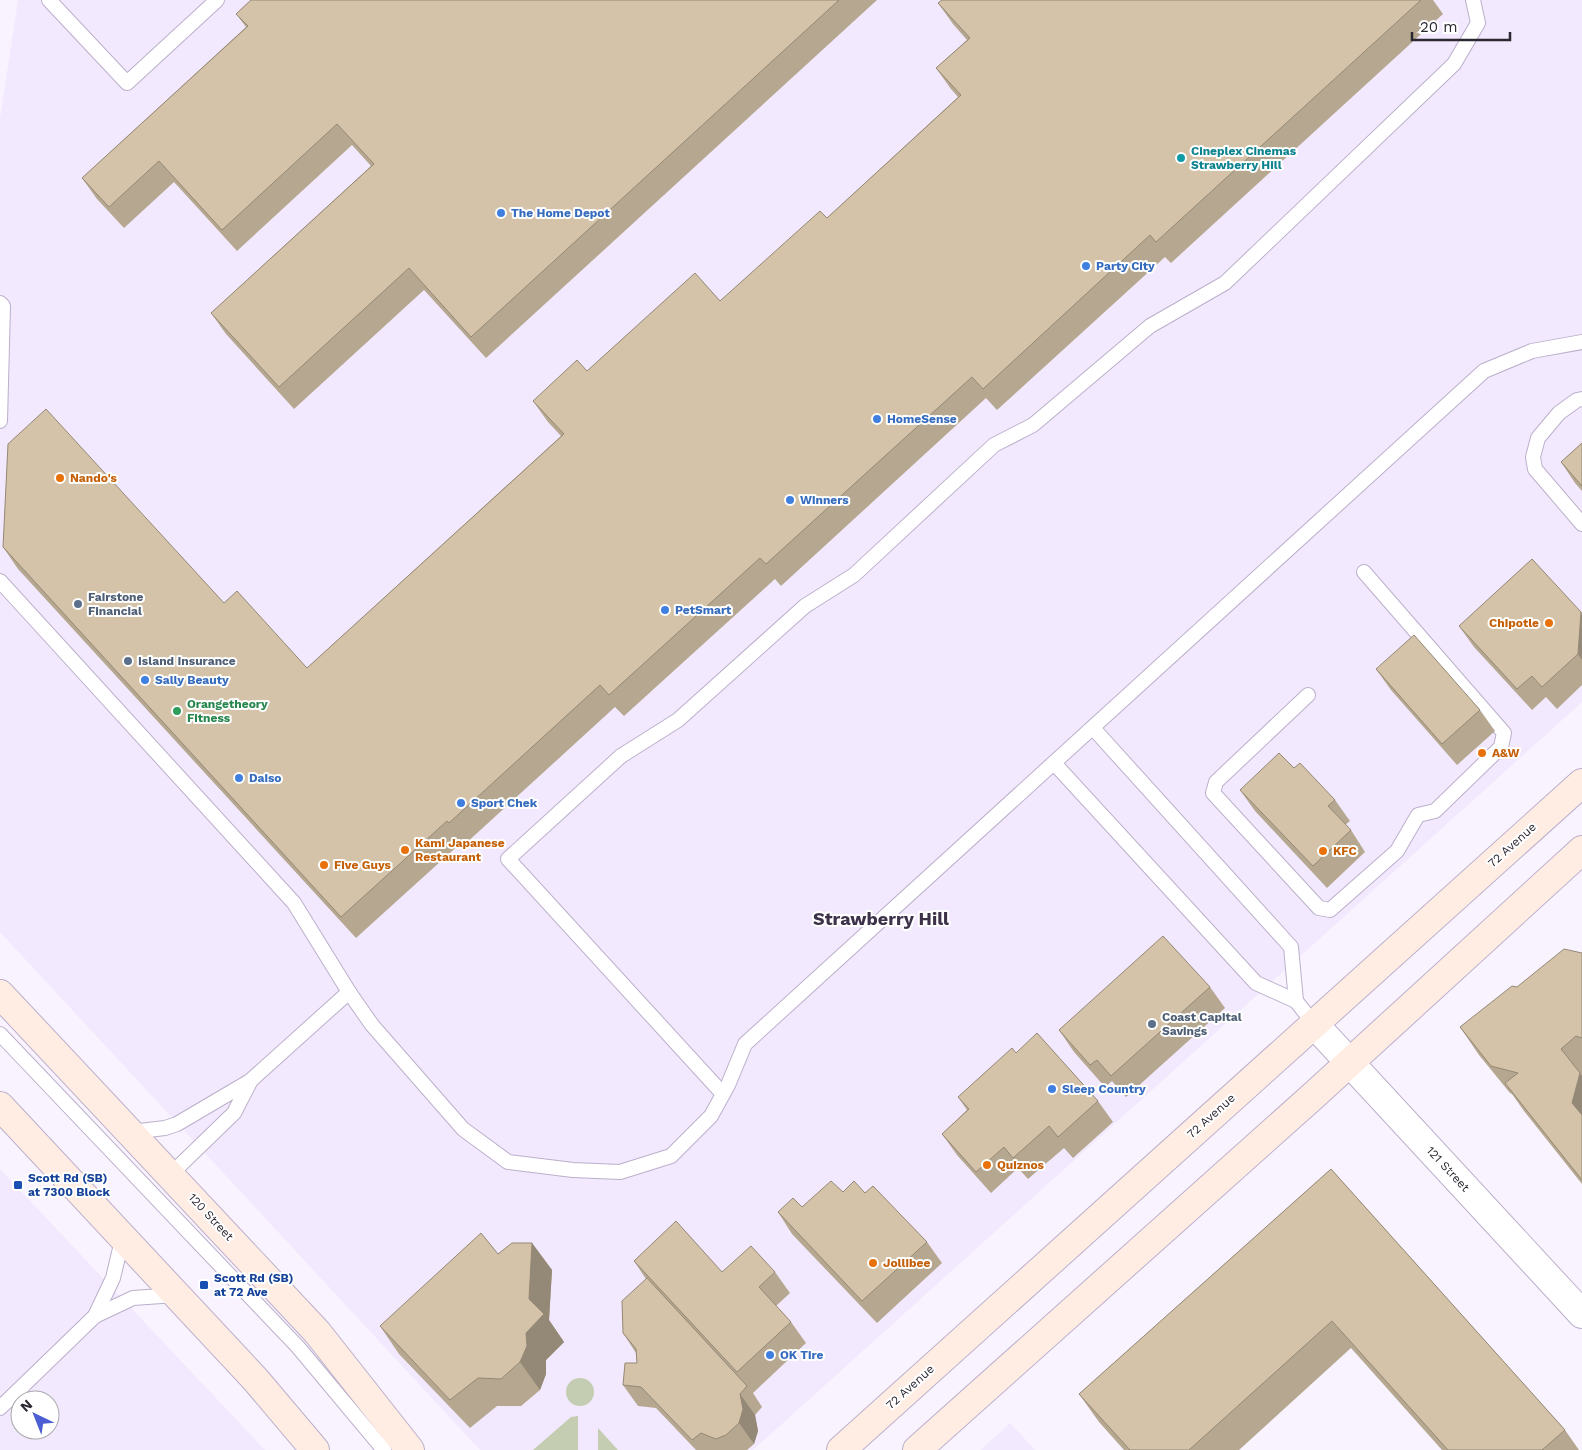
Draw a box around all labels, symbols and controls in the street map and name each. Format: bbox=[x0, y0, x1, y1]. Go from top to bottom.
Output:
scale bar bbox=[1412, 10, 1510, 42]
text: 20 m bbox=[1420, 18, 1458, 36]
place label: Cineplex Cinemas Strawberry Hill bbox=[1191, 144, 1297, 172]
marker: Cineplex Cinemas Strawberry Hill bbox=[1175, 152, 1187, 164]
place label: The Home Depot bbox=[511, 206, 611, 220]
marker: The Home Depot bbox=[495, 207, 507, 219]
place label: Party City bbox=[1096, 259, 1155, 273]
marker: Party City bbox=[1080, 260, 1092, 272]
place label: HomeSense bbox=[887, 412, 957, 426]
marker: HomeSense bbox=[871, 413, 883, 425]
place label: Nando's bbox=[70, 471, 118, 485]
marker: Nando's bbox=[54, 472, 66, 484]
place label: Winners bbox=[800, 493, 849, 507]
marker: Winners bbox=[784, 494, 796, 506]
place label: Fairstone Financial bbox=[88, 590, 144, 618]
marker: Fairstone Financial bbox=[72, 598, 84, 610]
place label: PetSmart bbox=[675, 603, 732, 617]
marker: PetSmart bbox=[659, 604, 671, 616]
place label: Chipotle bbox=[1489, 616, 1539, 630]
marker: Chipotle bbox=[1543, 617, 1555, 629]
place label: Island Insurance bbox=[138, 654, 236, 668]
marker: Island Insurance bbox=[122, 655, 134, 667]
place label: Sally Beauty bbox=[155, 673, 229, 687]
marker: Sally Beauty bbox=[139, 674, 151, 686]
place label: Orangetheory Fitness bbox=[187, 697, 268, 725]
marker: Orangetheory Fitness bbox=[171, 705, 183, 717]
place label: A&W bbox=[1492, 746, 1519, 760]
marker: A&W bbox=[1476, 747, 1488, 759]
place label: Daiso bbox=[249, 771, 282, 785]
marker: Daiso bbox=[233, 772, 245, 784]
place label: Sport Chek bbox=[471, 796, 538, 810]
marker: Sport Chek bbox=[455, 797, 467, 809]
street label: 72 Avenue bbox=[1485, 820, 1539, 870]
place label: Kami Japanese Restaurant bbox=[415, 836, 505, 864]
marker: Kami Japanese Restaurant bbox=[399, 844, 411, 856]
place label: KFC bbox=[1333, 844, 1357, 858]
marker: KFC bbox=[1317, 845, 1329, 857]
place label: Five Guys bbox=[334, 858, 392, 872]
marker: Five Guys bbox=[318, 859, 330, 871]
district label: Strawberry Hill bbox=[813, 908, 949, 929]
place label: Coast Capital Savings bbox=[1162, 1010, 1242, 1038]
marker: Coast Capital Savings bbox=[1146, 1018, 1158, 1030]
place label: Sleep Country bbox=[1062, 1082, 1146, 1096]
marker: Sleep Country bbox=[1046, 1083, 1058, 1095]
street label: 72 Avenue bbox=[1184, 1091, 1238, 1141]
street label: 121 Street bbox=[1424, 1144, 1472, 1194]
place label: Quiznos bbox=[997, 1158, 1045, 1172]
marker: Quiznos bbox=[981, 1159, 993, 1171]
place label: Scott Rd (SB) at 7300 Block bbox=[28, 1171, 110, 1199]
marker: Scott Rd (SB) at 7300 Block bbox=[12, 1179, 24, 1191]
street label: 120 Street bbox=[186, 1191, 236, 1243]
place label: Jollibee bbox=[883, 1256, 930, 1270]
marker: Jollibee bbox=[867, 1257, 879, 1269]
place label: Scott Rd (SB) at 72 Ave bbox=[214, 1271, 293, 1299]
marker: Scott Rd (SB) at 72 Ave bbox=[198, 1279, 210, 1291]
place label: OK Tire bbox=[780, 1348, 824, 1362]
marker: OK Tire bbox=[764, 1349, 776, 1361]
street label: 72 Avenue bbox=[883, 1362, 937, 1412]
north arrow bbox=[10, 1390, 60, 1440]
text: N bbox=[17, 1396, 35, 1415]

